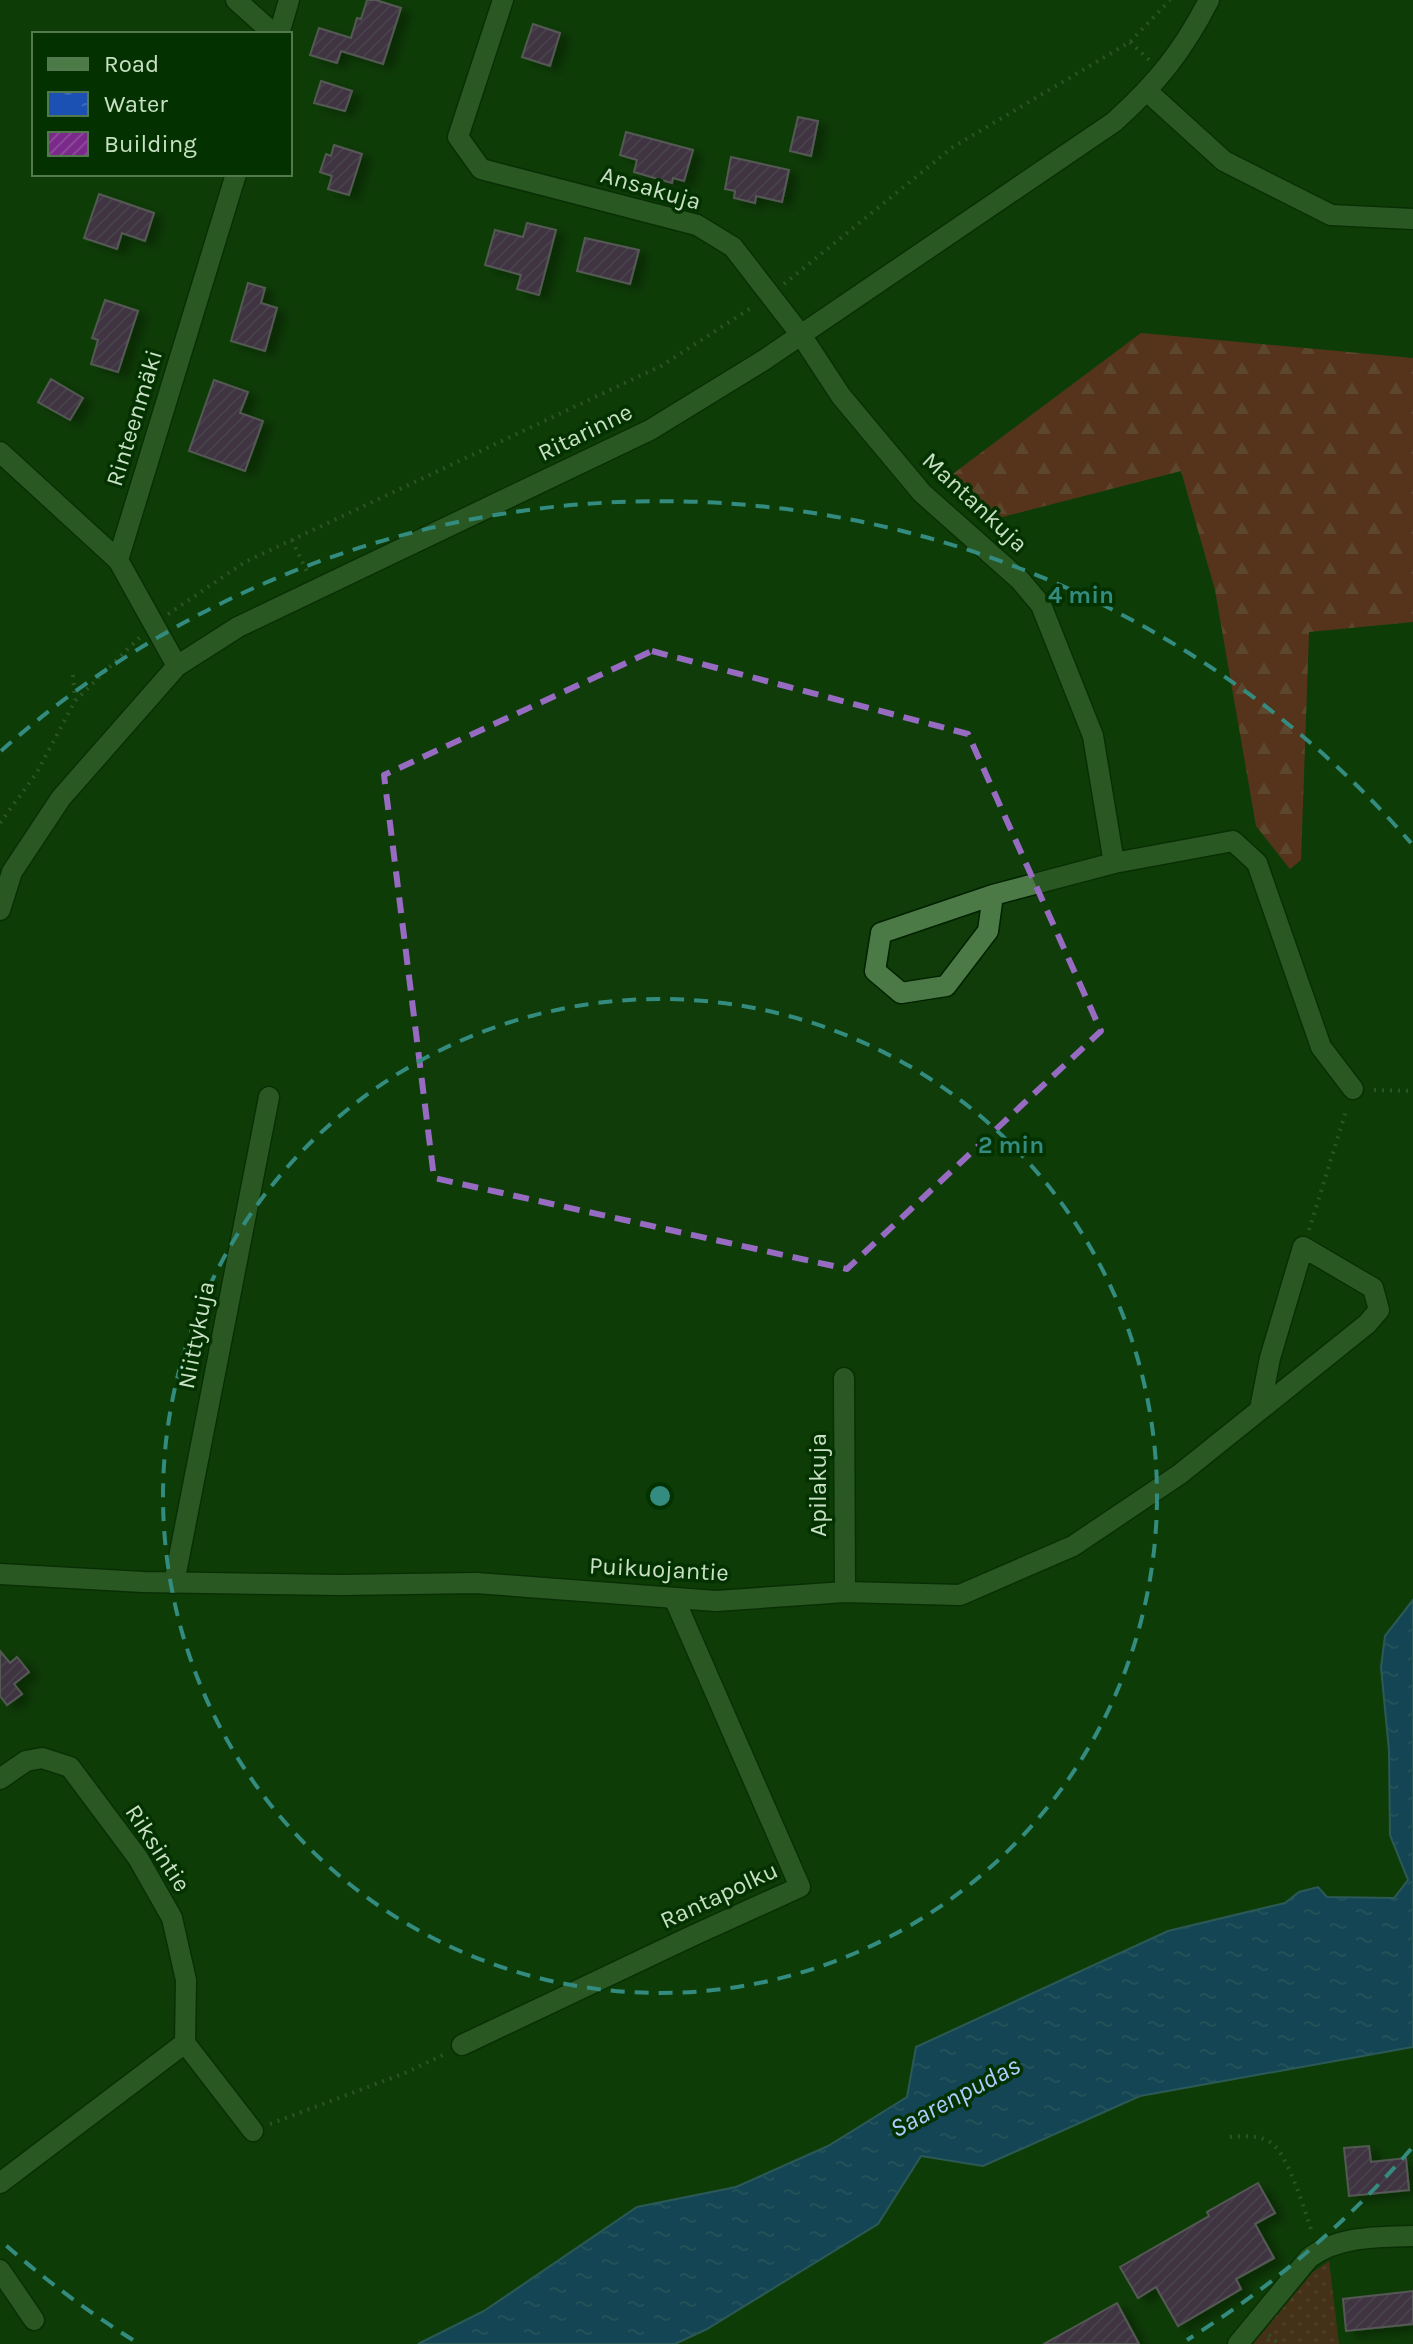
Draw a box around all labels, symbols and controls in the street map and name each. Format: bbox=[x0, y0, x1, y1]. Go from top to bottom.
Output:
legend bbox=[32, 32, 292, 176]
text: Road bbox=[104, 50, 159, 78]
text: Water bbox=[104, 90, 168, 118]
text: Building bbox=[104, 130, 197, 158]
street label: Ansakuja bbox=[598, 160, 704, 216]
street label: Rinteenmäki bbox=[100, 347, 168, 489]
street label: Ritarinne bbox=[533, 397, 637, 467]
street label: Mantankuja bbox=[917, 446, 1033, 558]
text: 4 min bbox=[1048, 581, 1114, 609]
text: 2 min bbox=[978, 1131, 1044, 1159]
street label: Niittykuja bbox=[172, 1279, 220, 1391]
street label: Apilakuja bbox=[804, 1433, 832, 1537]
centre of rings bbox=[646, 1482, 674, 1510]
street label: Puikuojantie bbox=[588, 1551, 730, 1587]
street label: Riksintie bbox=[120, 1799, 196, 1897]
street label: Rantapolku bbox=[656, 1856, 782, 1934]
water label: Saarenpudas bbox=[885, 2050, 1025, 2144]

